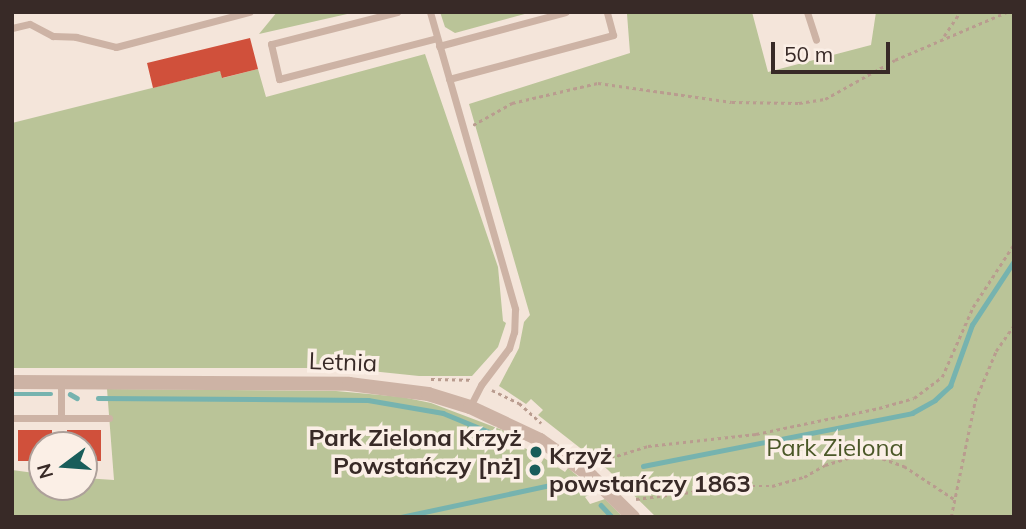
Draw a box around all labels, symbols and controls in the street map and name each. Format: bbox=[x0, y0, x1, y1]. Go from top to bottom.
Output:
scale bar bbox=[774, 28, 893, 72]
text: 50 m bbox=[784, 41, 833, 67]
street label: Letnia bbox=[308, 346, 378, 378]
place label: Park Zielona Krzyż Powstańczy [nż] bbox=[309, 424, 522, 480]
north arrow bbox=[28, 431, 98, 501]
park label: Park Zielona bbox=[766, 434, 904, 462]
place label: Krzyż powstańczy 1863 bbox=[549, 442, 751, 498]
marker: Park Zielona Krzyż Powstańczy [nż] bbox=[528, 444, 544, 460]
text: N bbox=[31, 461, 58, 481]
marker: Krzyż powstańczy 1863 bbox=[527, 462, 543, 478]

